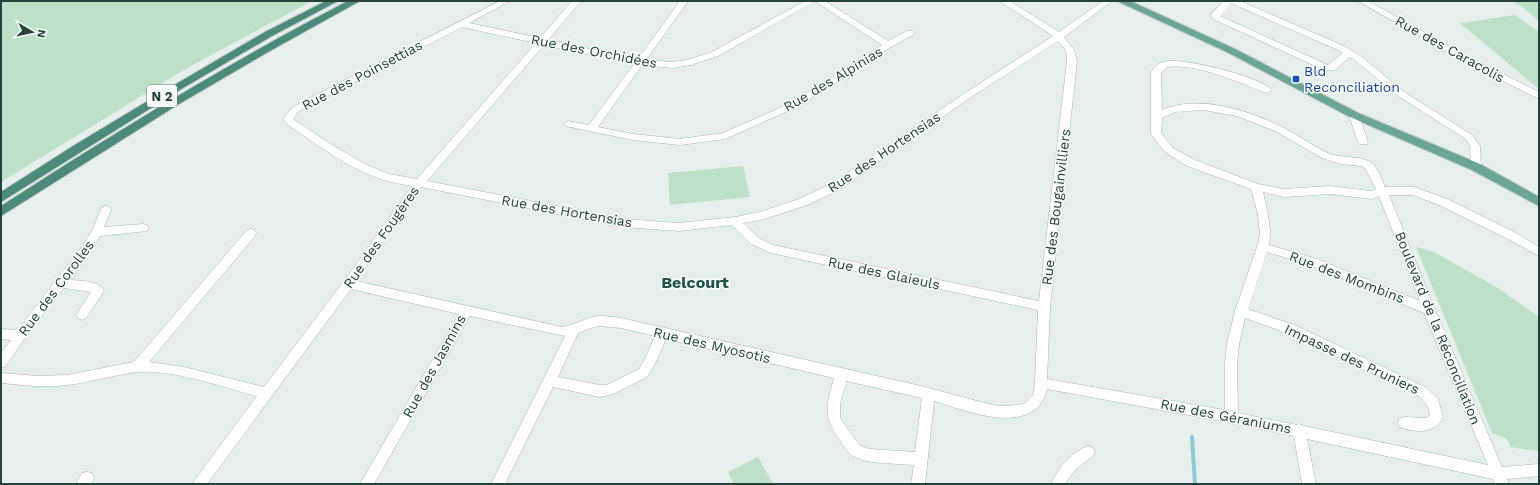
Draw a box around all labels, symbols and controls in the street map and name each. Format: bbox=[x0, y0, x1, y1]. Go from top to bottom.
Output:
north arrow bbox=[12, 12, 52, 52]
street label: Rue des Caracolis bbox=[1393, 12, 1507, 86]
text: N bbox=[34, 28, 48, 39]
street label: Rue des Orchidées bbox=[530, 31, 658, 71]
street label: Rue des Poinsettias bbox=[299, 36, 425, 114]
street label: Rue des Alpinias bbox=[781, 43, 885, 115]
place label: Bld Reconciliation bbox=[1304, 63, 1400, 95]
marker: Bld Reconciliation bbox=[1291, 74, 1301, 84]
road number: N 2 bbox=[147, 85, 177, 107]
street label: Rue des Hortensias bbox=[825, 108, 943, 196]
street label: Rue des Bougainvilliers bbox=[1038, 128, 1074, 286]
street label: Rue des Fougères bbox=[340, 183, 422, 291]
street label: Rue des Hortensias bbox=[500, 192, 634, 230]
street label: Boulevard de la Réconciliation bbox=[1392, 229, 1484, 427]
street label: Rue des Corolles bbox=[15, 237, 97, 339]
street label: Rue des Mombins bbox=[1287, 248, 1407, 306]
street label: Rue des Glaieuls bbox=[827, 253, 941, 293]
district label: Belcourt bbox=[661, 273, 729, 292]
street label: Rue des Jasmins bbox=[399, 312, 469, 420]
street label: Impasse des Pruniers bbox=[1282, 321, 1422, 397]
street label: Rue des Myosotis bbox=[652, 324, 772, 366]
street label: Rue des Géraniums bbox=[1159, 395, 1293, 437]

